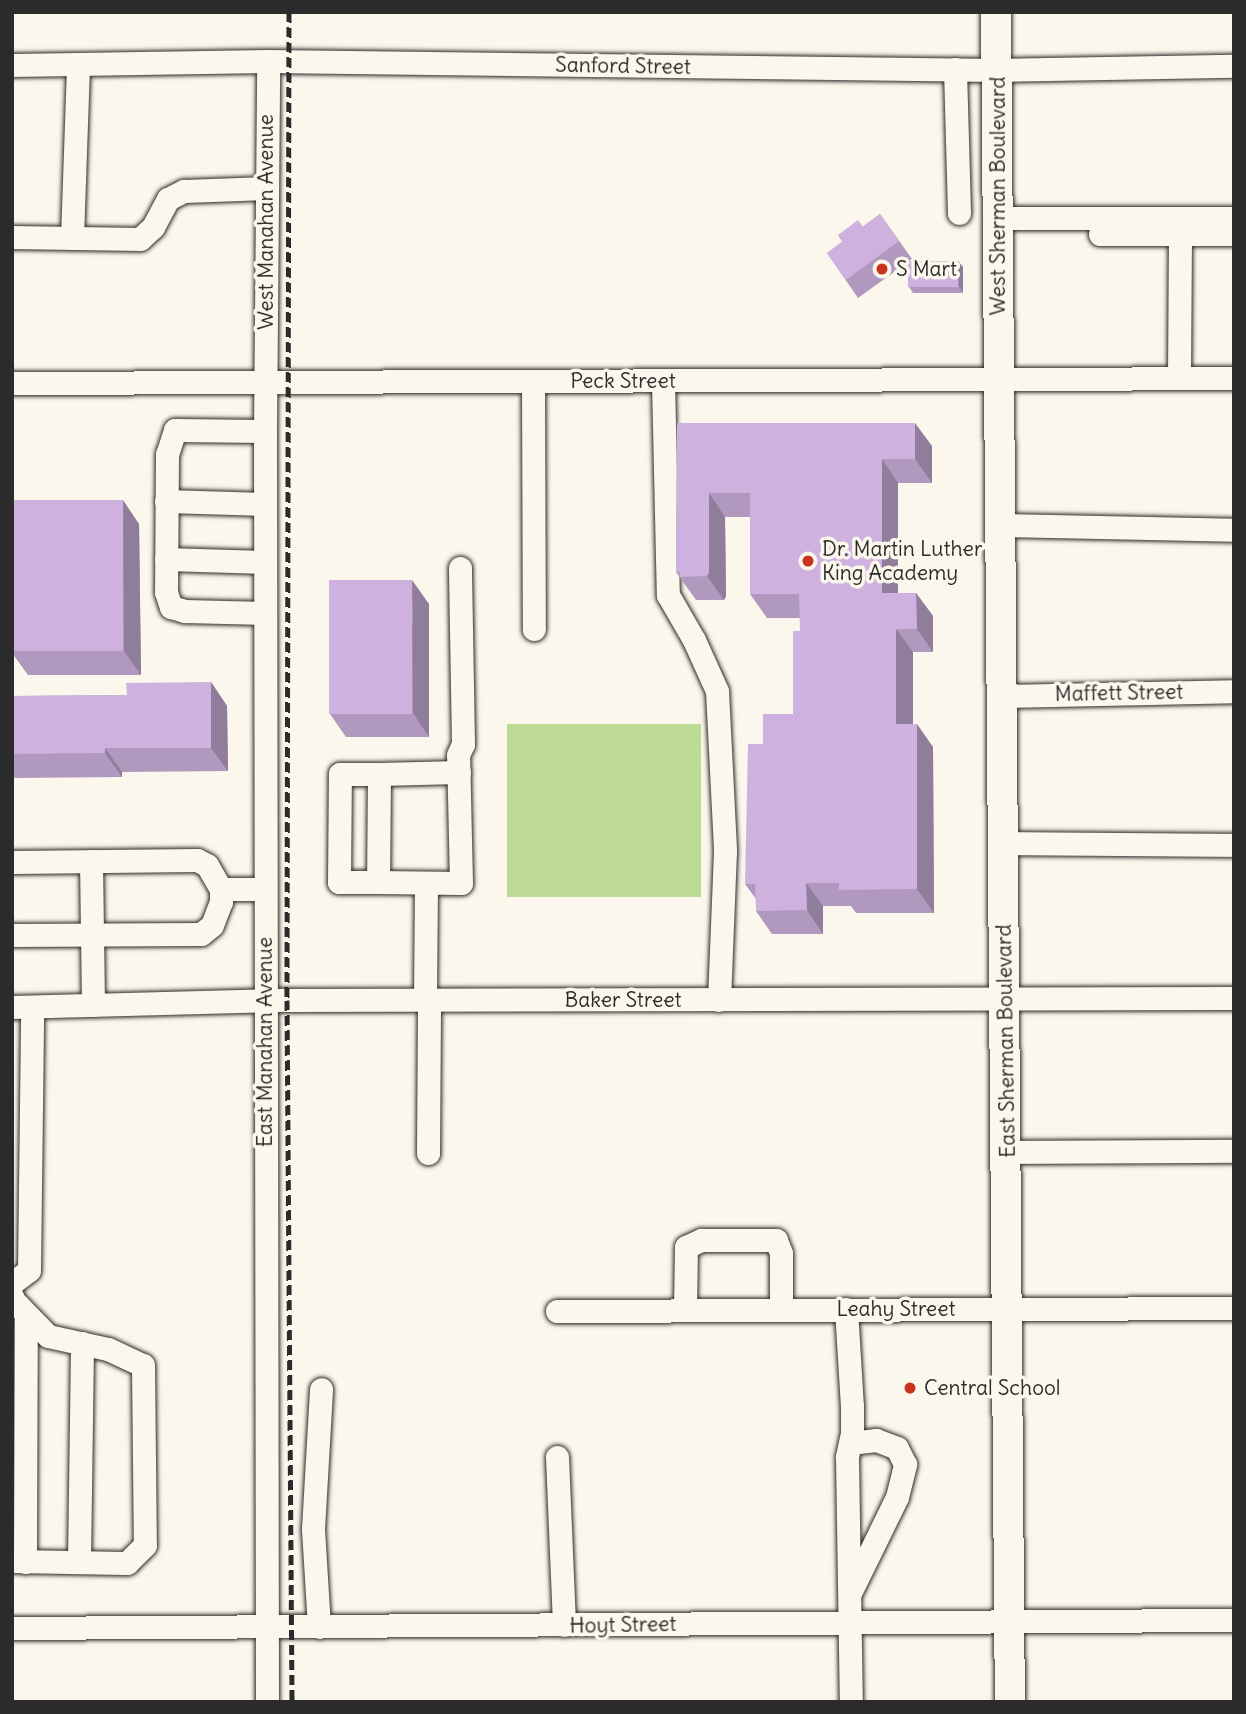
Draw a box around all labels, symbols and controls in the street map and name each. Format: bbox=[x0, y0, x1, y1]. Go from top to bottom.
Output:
street label: Sanford Street bbox=[555, 52, 691, 80]
street label: West Sherman Boulevard bbox=[985, 76, 1011, 316]
street label: West Manahan Avenue bbox=[253, 114, 279, 330]
place label: S Mart bbox=[896, 256, 957, 282]
marker: S Mart bbox=[874, 261, 890, 277]
street label: Peck Street bbox=[570, 368, 676, 394]
place label: Dr. Martin Luther King Academy bbox=[822, 536, 983, 586]
marker: Dr. Martin Luther King Academy bbox=[800, 553, 816, 569]
street label: Maffett Street bbox=[1054, 679, 1184, 707]
street label: East Sherman Boulevard bbox=[991, 924, 1021, 1158]
street label: East Manahan Avenue bbox=[252, 937, 278, 1147]
street label: Baker Street bbox=[564, 987, 682, 1013]
street label: Leahy Street bbox=[836, 1296, 956, 1322]
place label: Central School bbox=[924, 1375, 1060, 1401]
marker: Central School bbox=[902, 1380, 918, 1396]
street label: Hoyt Street bbox=[569, 1611, 677, 1639]

